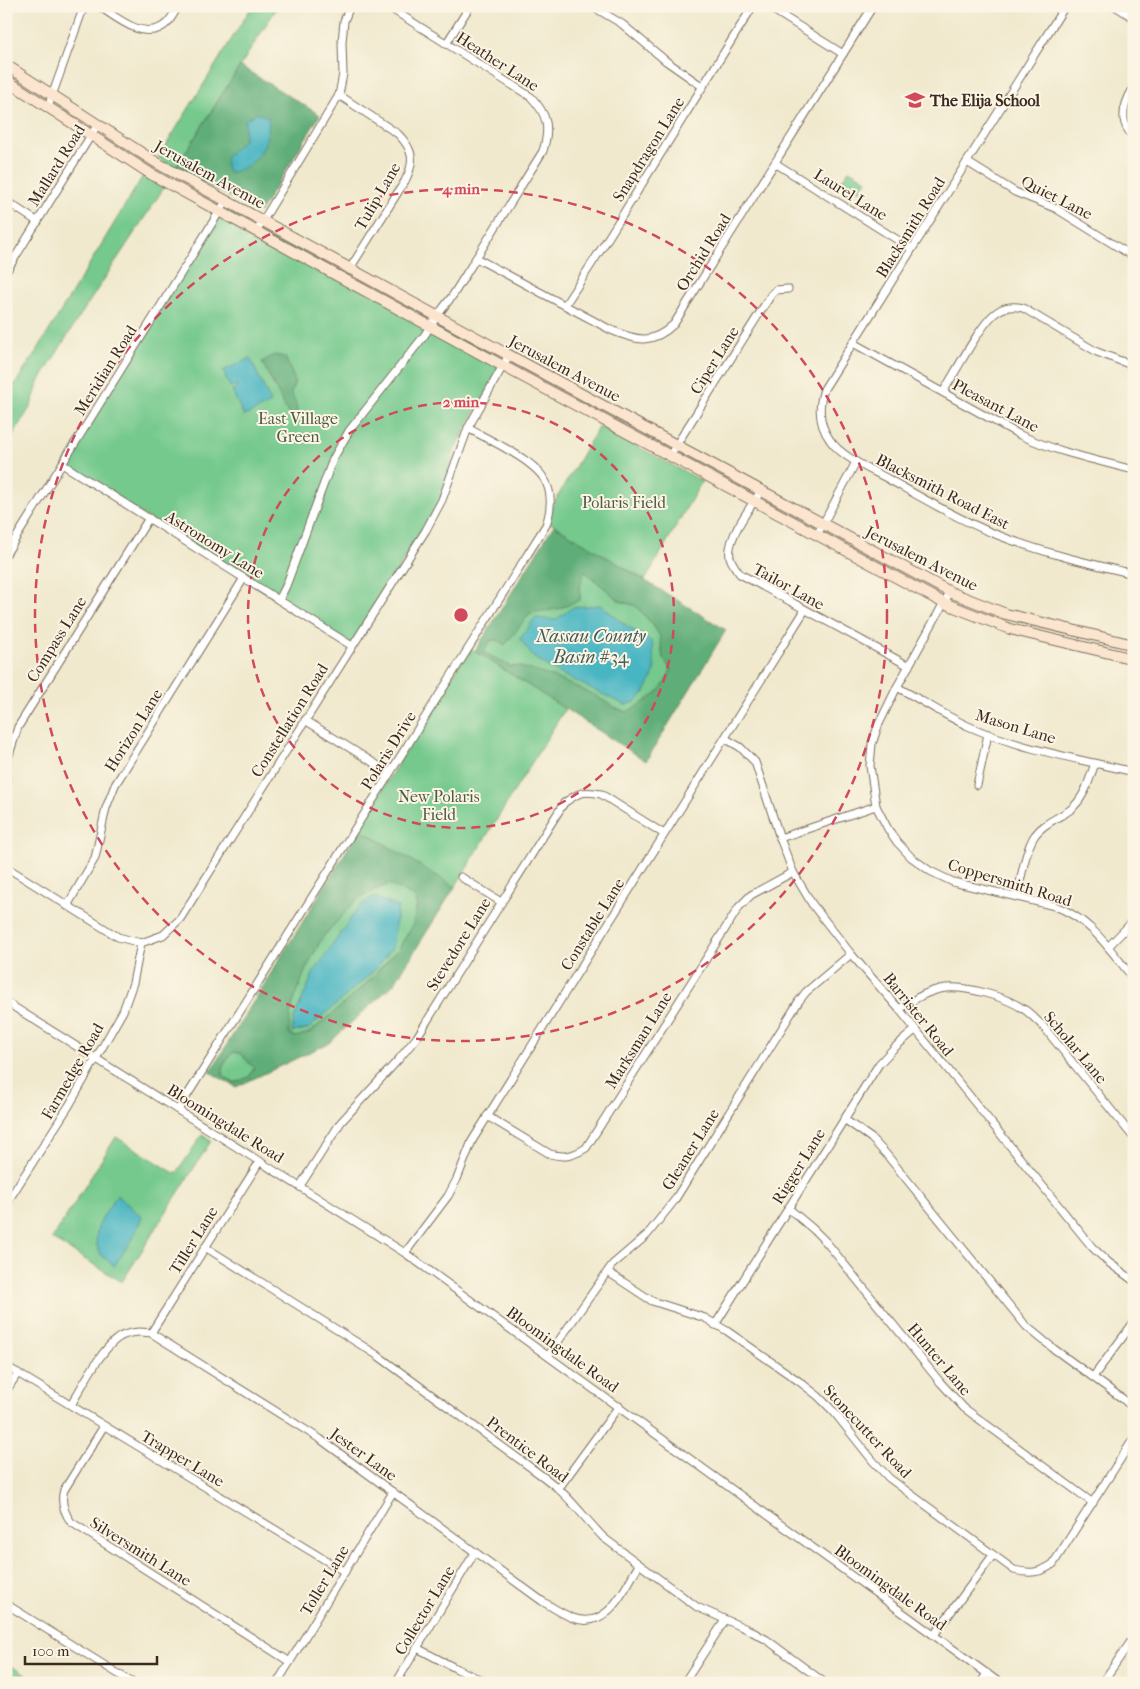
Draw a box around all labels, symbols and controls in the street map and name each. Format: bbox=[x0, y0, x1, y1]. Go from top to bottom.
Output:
street label: Heather Lane bbox=[453, 28, 543, 95]
school or university icon: The Elija School bbox=[904, 89, 926, 111]
place label: The Elija School bbox=[929, 91, 1040, 110]
street label: Snapdragon Lane bbox=[609, 93, 688, 205]
street label: Mallard Road bbox=[24, 121, 89, 210]
street label: Jerusalem Avenue bbox=[149, 135, 268, 213]
street label: Tulip Lane bbox=[350, 159, 404, 233]
street label: Laurel Lane bbox=[811, 164, 891, 224]
street label: Quiet Lane bbox=[1018, 171, 1096, 223]
street label: Blacksmith Road bbox=[872, 173, 949, 281]
text: 4 min bbox=[441, 180, 480, 198]
street label: Orchid Road bbox=[672, 210, 735, 295]
street label: Meridian Road bbox=[70, 321, 141, 419]
street label: Ciper Lane bbox=[686, 323, 743, 398]
street label: Jerusalem Avenue bbox=[504, 330, 624, 406]
street label: Pleasant Lane bbox=[949, 375, 1042, 436]
text: 2 min bbox=[443, 393, 480, 411]
park label: East Village Green bbox=[258, 409, 338, 446]
street label: Blacksmith Road East bbox=[873, 450, 1013, 533]
park label: Polaris Field bbox=[582, 493, 666, 512]
street label: Astronomy Lane bbox=[161, 506, 268, 582]
street label: Jerusalem Avenue bbox=[861, 521, 981, 595]
street label: Tailor Lane bbox=[750, 559, 828, 614]
street label: Compass Lane bbox=[22, 593, 90, 686]
centre of rings bbox=[452, 606, 470, 624]
water label: Nassau County Basin #34 bbox=[535, 626, 646, 668]
street label: Constellation Road bbox=[247, 660, 332, 781]
street label: Horizon Lane bbox=[100, 685, 166, 775]
street label: Mason Lane bbox=[973, 705, 1058, 748]
street label: Polaris Drive bbox=[357, 707, 420, 793]
park label: New Polaris Field bbox=[398, 787, 480, 824]
street label: Coppersmith Road bbox=[946, 855, 1074, 910]
street label: Constable Lane bbox=[556, 875, 628, 974]
street label: Stevedore Lane bbox=[422, 894, 495, 994]
street label: Barrister Road bbox=[879, 969, 958, 1060]
street label: Marksman Lane bbox=[601, 988, 676, 1092]
street label: Scholar Lane bbox=[1040, 1007, 1111, 1087]
street label: Farmedge Road bbox=[37, 1019, 108, 1123]
street label: Bloomingdale Road bbox=[164, 1080, 288, 1167]
street label: Gleaner Lane bbox=[658, 1105, 723, 1194]
street label: Rigger Lane bbox=[768, 1125, 829, 1208]
street label: Tiller Lane bbox=[165, 1203, 222, 1278]
street label: Bloomingdale Road bbox=[503, 1302, 623, 1397]
street label: Hunter Lane bbox=[904, 1319, 975, 1400]
street label: Stonecutter Road bbox=[820, 1381, 916, 1482]
street label: Prentice Road bbox=[483, 1412, 573, 1487]
street label: Jester Lane bbox=[325, 1423, 401, 1485]
street label: Trapper Lane bbox=[138, 1426, 228, 1491]
street label: Silversmith Lane bbox=[87, 1513, 195, 1590]
street label: Bloomingdale Road bbox=[831, 1540, 951, 1635]
street label: Toller Lane bbox=[296, 1542, 353, 1619]
street label: Collector Lane bbox=[390, 1562, 459, 1658]
scale bar bbox=[25, 1634, 158, 1666]
text: 100 m bbox=[32, 1642, 70, 1660]

